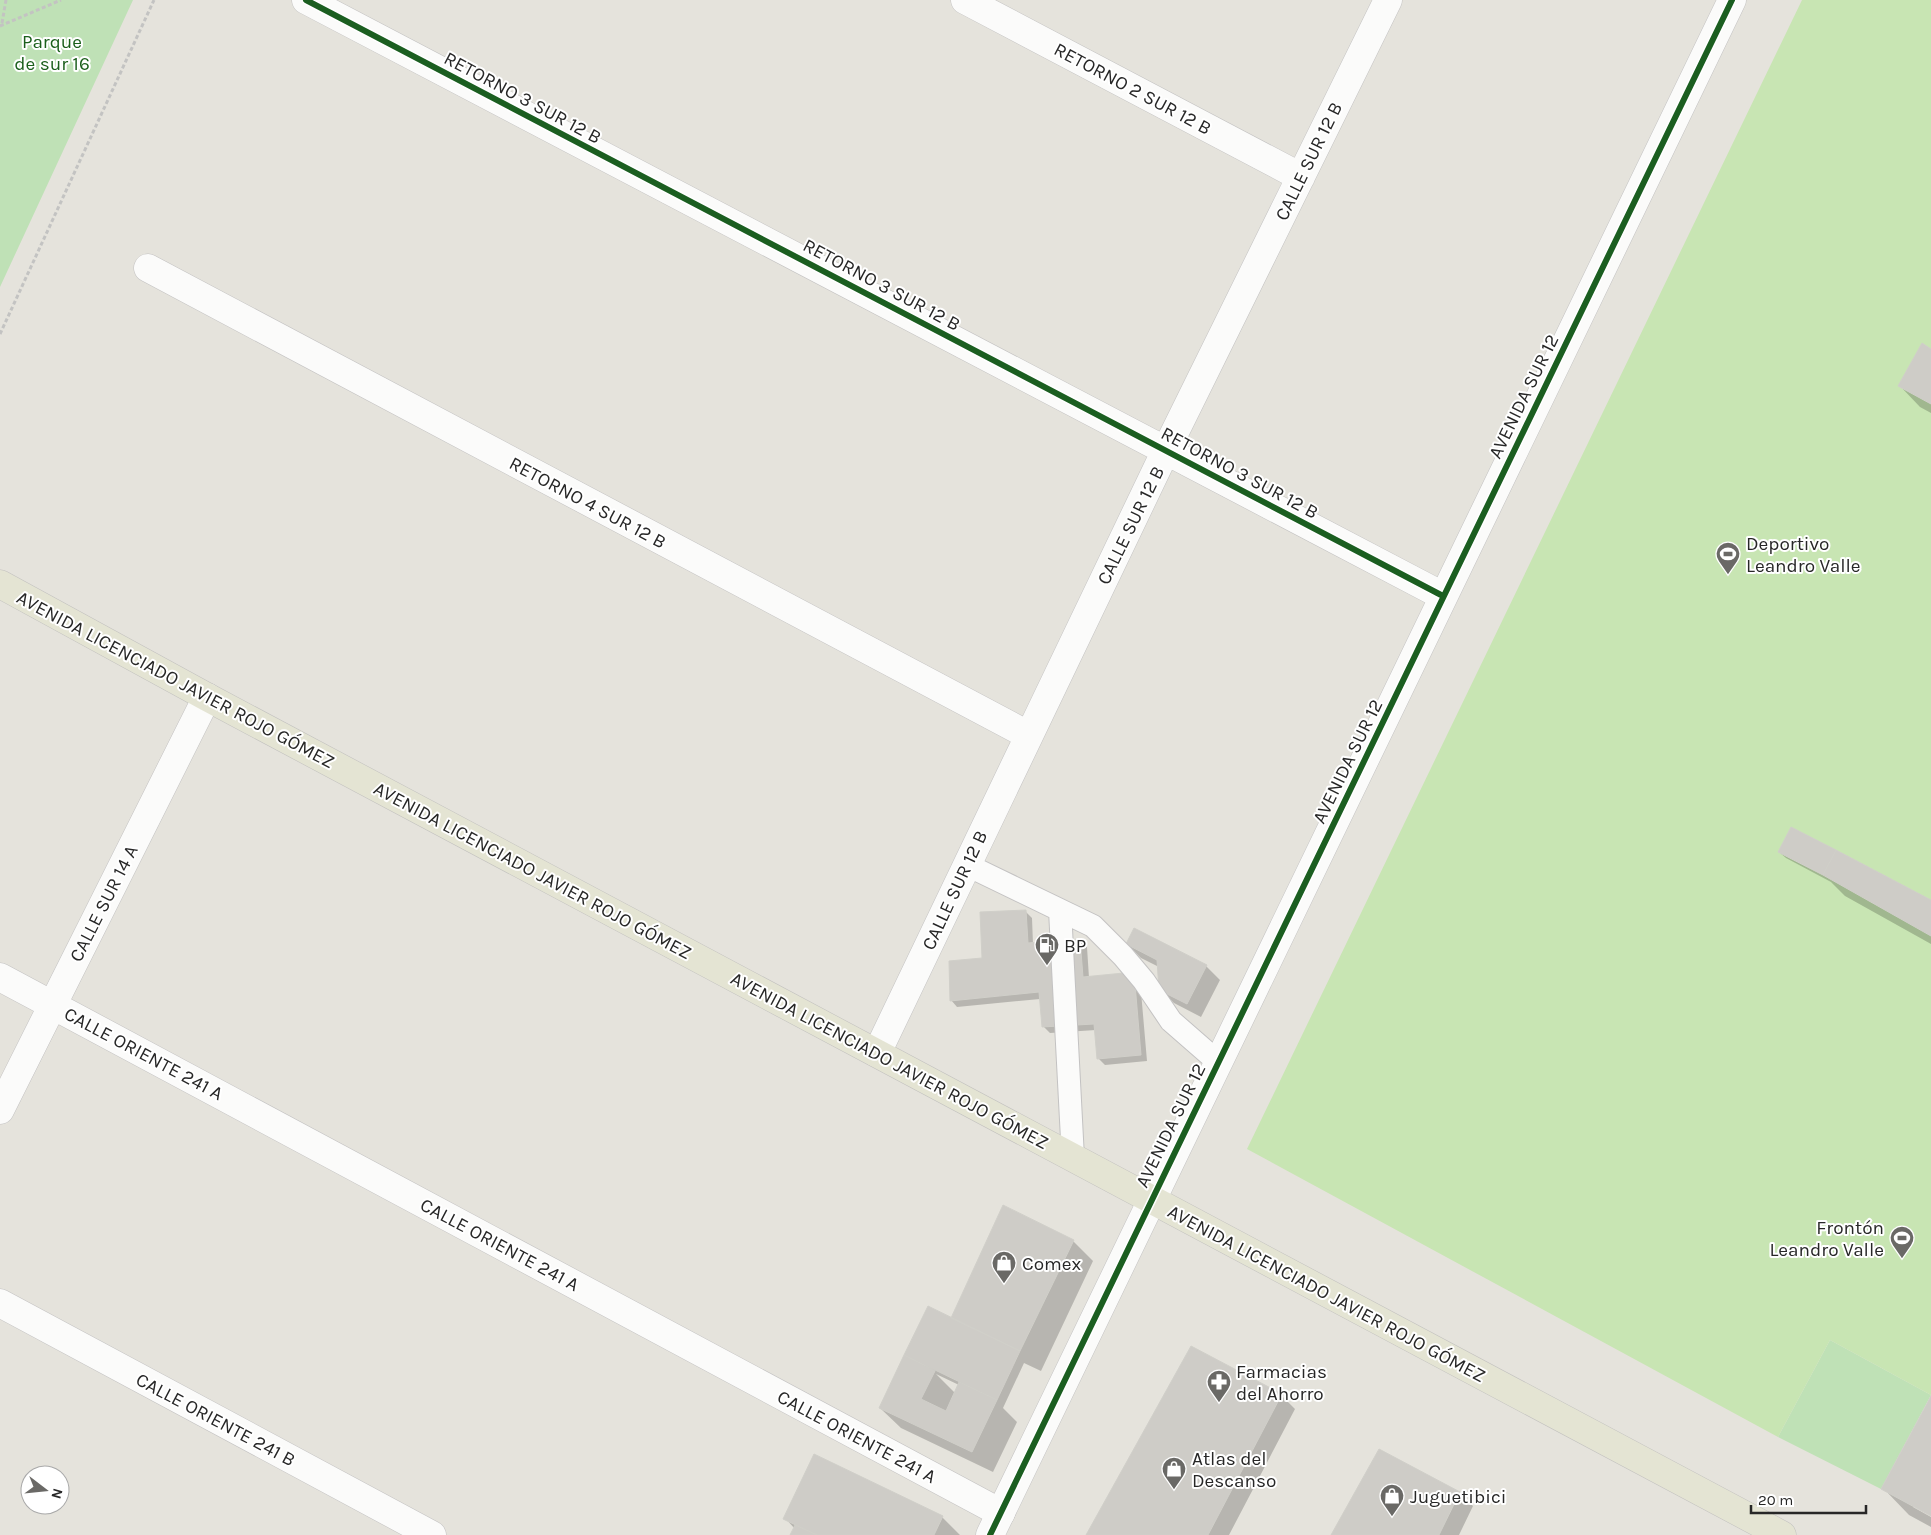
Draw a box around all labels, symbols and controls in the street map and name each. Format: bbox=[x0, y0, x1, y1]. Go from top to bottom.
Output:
park label: Parque de sur 16 bbox=[14, 31, 90, 75]
street label: RETORNO 2 SUR 12 B bbox=[1050, 38, 1215, 140]
street label: RETORNO 3 SUR 12 B bbox=[440, 47, 605, 149]
street label: CALLE SUR 12 B bbox=[1271, 99, 1347, 224]
street label: RETORNO 3 SUR 12 B bbox=[799, 234, 964, 336]
street label: AVENIDA SUR 12 bbox=[1484, 331, 1563, 462]
street label: RETORNO 3 SUR 12 B bbox=[1157, 422, 1322, 524]
street label: RETORNO 4 SUR 12 B bbox=[505, 452, 670, 554]
street label: CALLE SUR 12 B bbox=[1093, 463, 1169, 588]
place label: Deportivo Leandro Valle bbox=[1746, 533, 1861, 577]
sports icon: Deportivo Leandro Valle bbox=[1715, 541, 1741, 575]
street label: AVENIDA LICENCIADO JAVIER ROJO GÓMEZ bbox=[13, 586, 339, 773]
street label: AVENIDA SUR 12 bbox=[1308, 696, 1387, 827]
street label: AVENIDA LICENCIADO JAVIER ROJO GÓMEZ bbox=[370, 777, 696, 964]
street label: CALLE SUR 12 B bbox=[918, 827, 992, 954]
street label: CALLE SUR 14 A bbox=[65, 841, 143, 965]
fuel station icon: BP bbox=[1034, 932, 1060, 966]
place label: BP bbox=[1064, 935, 1086, 957]
street label: AVENIDA LICENCIADO JAVIER ROJO GÓMEZ bbox=[727, 967, 1053, 1154]
street label: CALLE ORIENTE 241 A bbox=[60, 1003, 227, 1105]
street label: AVENIDA SUR 12 bbox=[1131, 1060, 1210, 1191]
street label: CALLE ORIENTE 241 A bbox=[416, 1194, 583, 1296]
street label: AVENIDA LICENCIADO JAVIER ROJO GÓMEZ bbox=[1164, 1200, 1490, 1387]
place label: Frontón Leandro Valle bbox=[1769, 1217, 1884, 1261]
sports icon: Frontón Leandro Valle bbox=[1889, 1225, 1915, 1259]
shop icon: Comex bbox=[991, 1250, 1017, 1284]
place label: Comex bbox=[1022, 1253, 1082, 1275]
place label: Farmacias del Ahorro bbox=[1236, 1361, 1327, 1405]
street label: CALLE ORIENTE 241 B bbox=[132, 1369, 299, 1471]
pharmacy icon: Farmacias del Ahorro bbox=[1206, 1369, 1232, 1403]
street label: CALLE ORIENTE 241 A bbox=[773, 1386, 940, 1488]
place label: Atlas del Descanso bbox=[1192, 1448, 1276, 1492]
shop icon: Atlas del Descanso bbox=[1161, 1456, 1187, 1490]
north arrow bbox=[20, 1465, 70, 1515]
scale bar bbox=[1751, 1482, 1866, 1514]
shop icon: Juguetibici bbox=[1379, 1483, 1405, 1517]
text: N bbox=[47, 1486, 67, 1501]
place label: Juguetibici bbox=[1410, 1486, 1506, 1508]
text: 20 m bbox=[1758, 1491, 1793, 1509]

